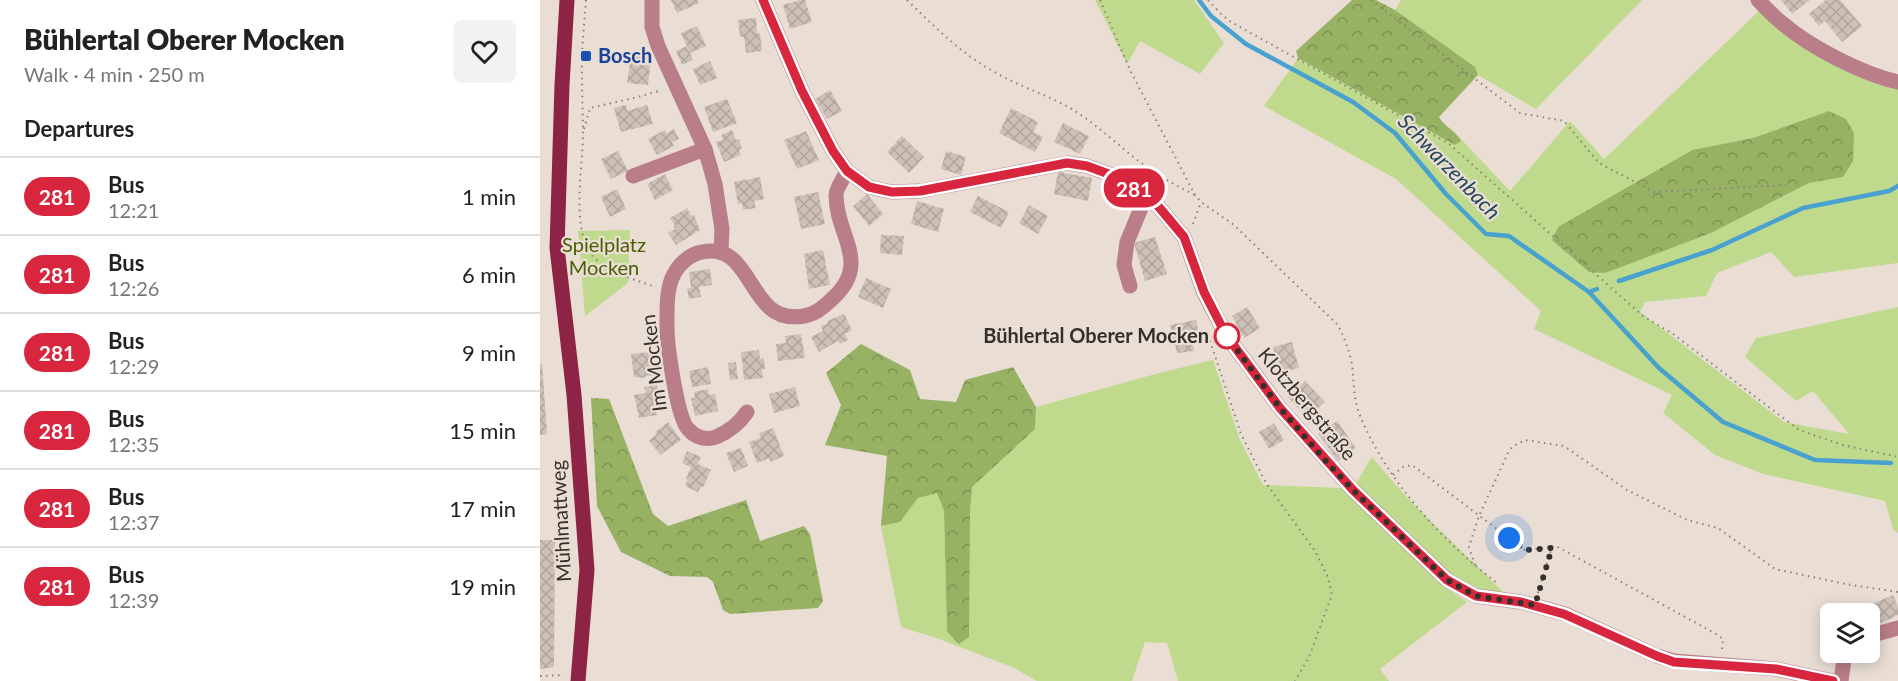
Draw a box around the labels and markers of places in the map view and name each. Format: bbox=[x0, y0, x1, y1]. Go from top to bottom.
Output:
place label: Bosch bbox=[598, 43, 652, 67]
marker: Bosch bbox=[579, 49, 593, 63]
place label: Bühlertal Oberer Mocken bbox=[983, 323, 1209, 347]
marker: Bühlertal Oberer Mocken bbox=[1214, 323, 1240, 349]

